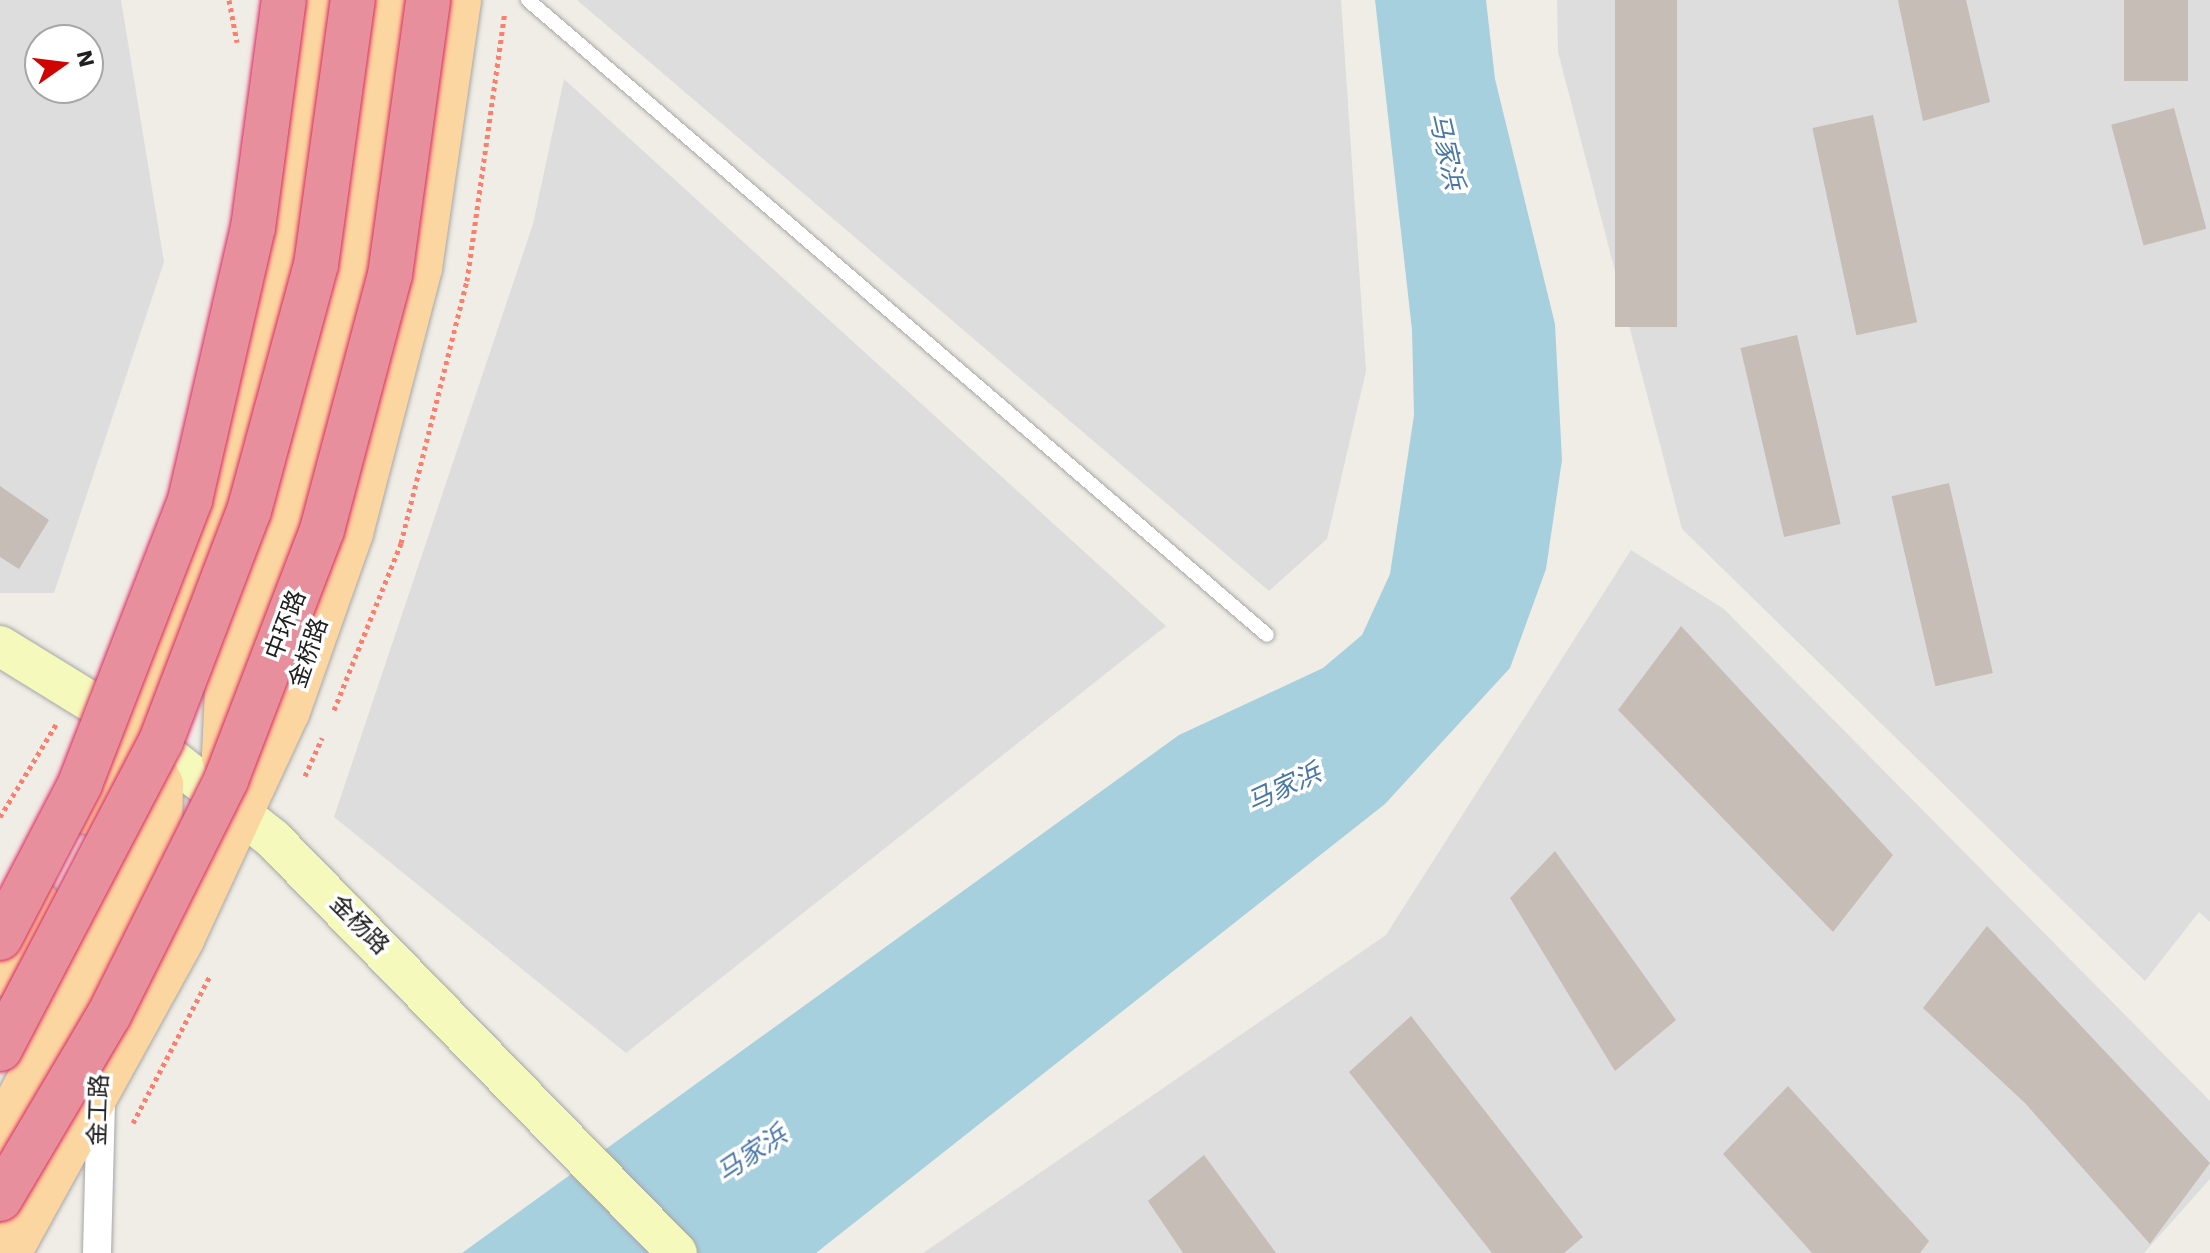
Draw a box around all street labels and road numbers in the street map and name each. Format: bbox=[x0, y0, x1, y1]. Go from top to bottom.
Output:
street label: 中环路 bbox=[260, 586, 312, 664]
street label: 金桥路 bbox=[284, 614, 334, 692]
street label: 金杨路 bbox=[323, 889, 395, 961]
street label: 金工路 bbox=[83, 1074, 115, 1146]

